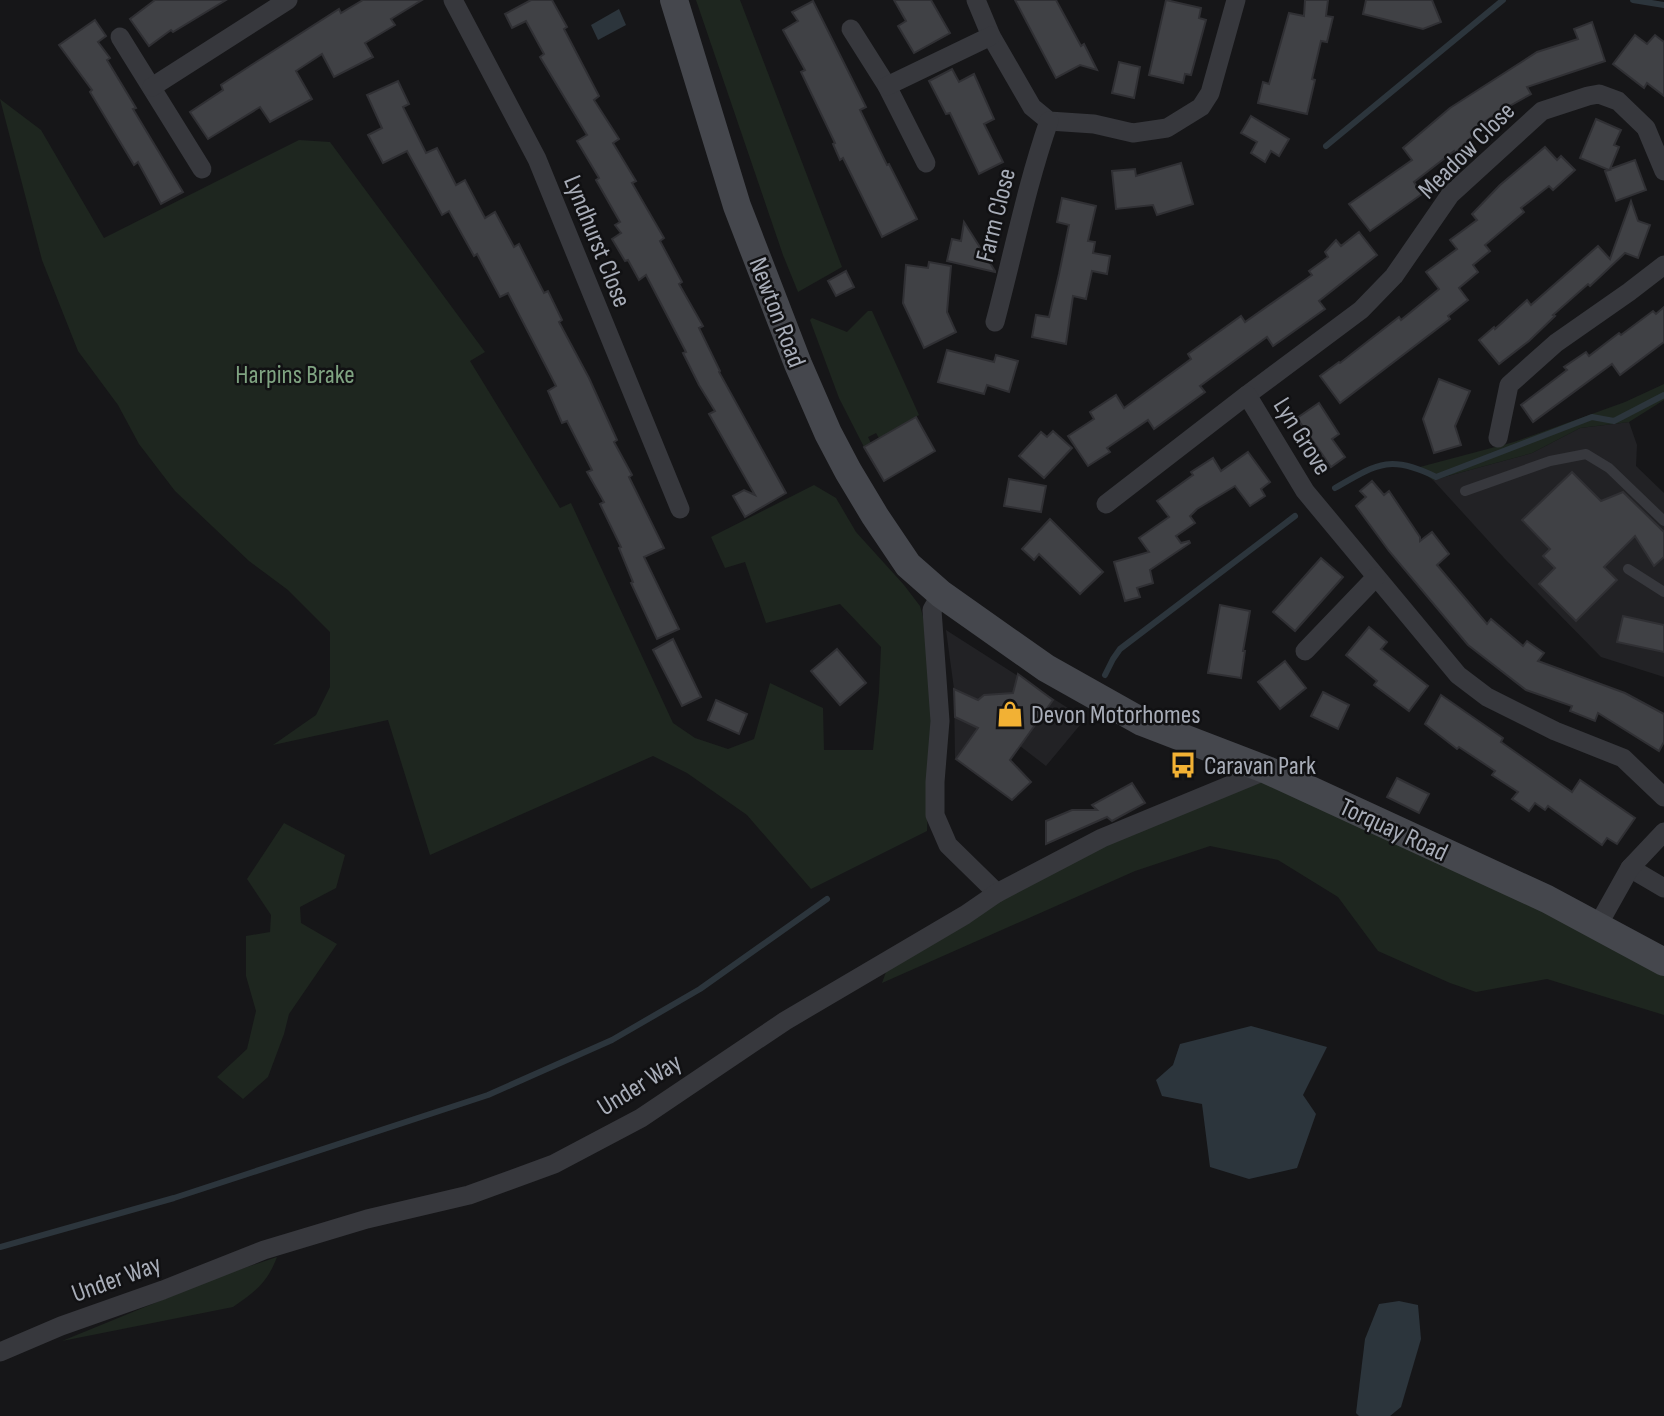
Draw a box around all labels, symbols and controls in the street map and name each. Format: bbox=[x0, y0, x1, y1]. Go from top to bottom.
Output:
street label: Meadow Close bbox=[1412, 96, 1522, 206]
street label: Farm Close bbox=[970, 165, 1023, 266]
street label: Lyndhurst Close bbox=[556, 171, 637, 312]
street label: Newton Road bbox=[741, 253, 812, 372]
park label: Harpins Brake bbox=[235, 360, 355, 391]
street label: Lyn Grove bbox=[1266, 392, 1337, 481]
shop icon: Devon Motorhomes bbox=[995, 699, 1025, 729]
place label: Devon Motorhomes bbox=[1031, 700, 1201, 731]
bus stop icon: Caravan Park bbox=[1168, 750, 1198, 780]
place label: Caravan Park bbox=[1204, 751, 1316, 782]
street label: Torquay Road bbox=[1334, 792, 1452, 869]
street label: Under Way bbox=[592, 1047, 687, 1123]
street label: Under Way bbox=[68, 1249, 166, 1310]

